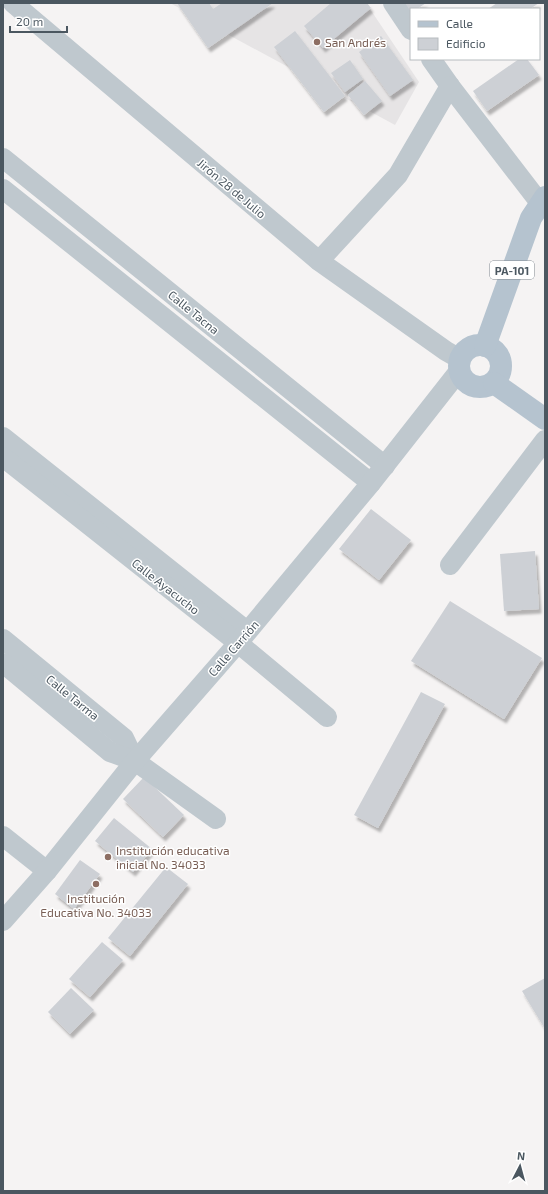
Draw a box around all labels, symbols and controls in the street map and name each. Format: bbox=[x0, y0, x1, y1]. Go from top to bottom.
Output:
scale bar bbox=[10, 8, 67, 34]
legend bbox=[410, 8, 540, 60]
text: 20 m bbox=[16, 14, 43, 28]
text: Calle bbox=[446, 16, 473, 30]
place label: San Andrés bbox=[325, 35, 386, 49]
text: Edificio bbox=[446, 36, 486, 50]
marker: San Andrés bbox=[312, 37, 322, 47]
street label: Jirón 28 de Julio bbox=[195, 155, 269, 221]
road number: PA-101 bbox=[490, 261, 534, 279]
street label: Calle Tacna bbox=[166, 287, 222, 337]
street label: Calle Ayacucho bbox=[129, 555, 203, 617]
street label: Calle Carrión bbox=[205, 617, 261, 679]
street label: Calle Tarma bbox=[44, 672, 102, 722]
place label: Institución educativa inicial No. 34033 bbox=[116, 843, 230, 871]
marker: Institución educativa inicial No. 34033 bbox=[103, 852, 113, 862]
marker: Institución Educativa No. 34033 bbox=[91, 879, 101, 889]
place label: Institución Educativa No. 34033 bbox=[40, 891, 152, 919]
north arrow bbox=[500, 1146, 540, 1186]
text: N bbox=[516, 1149, 526, 1162]

